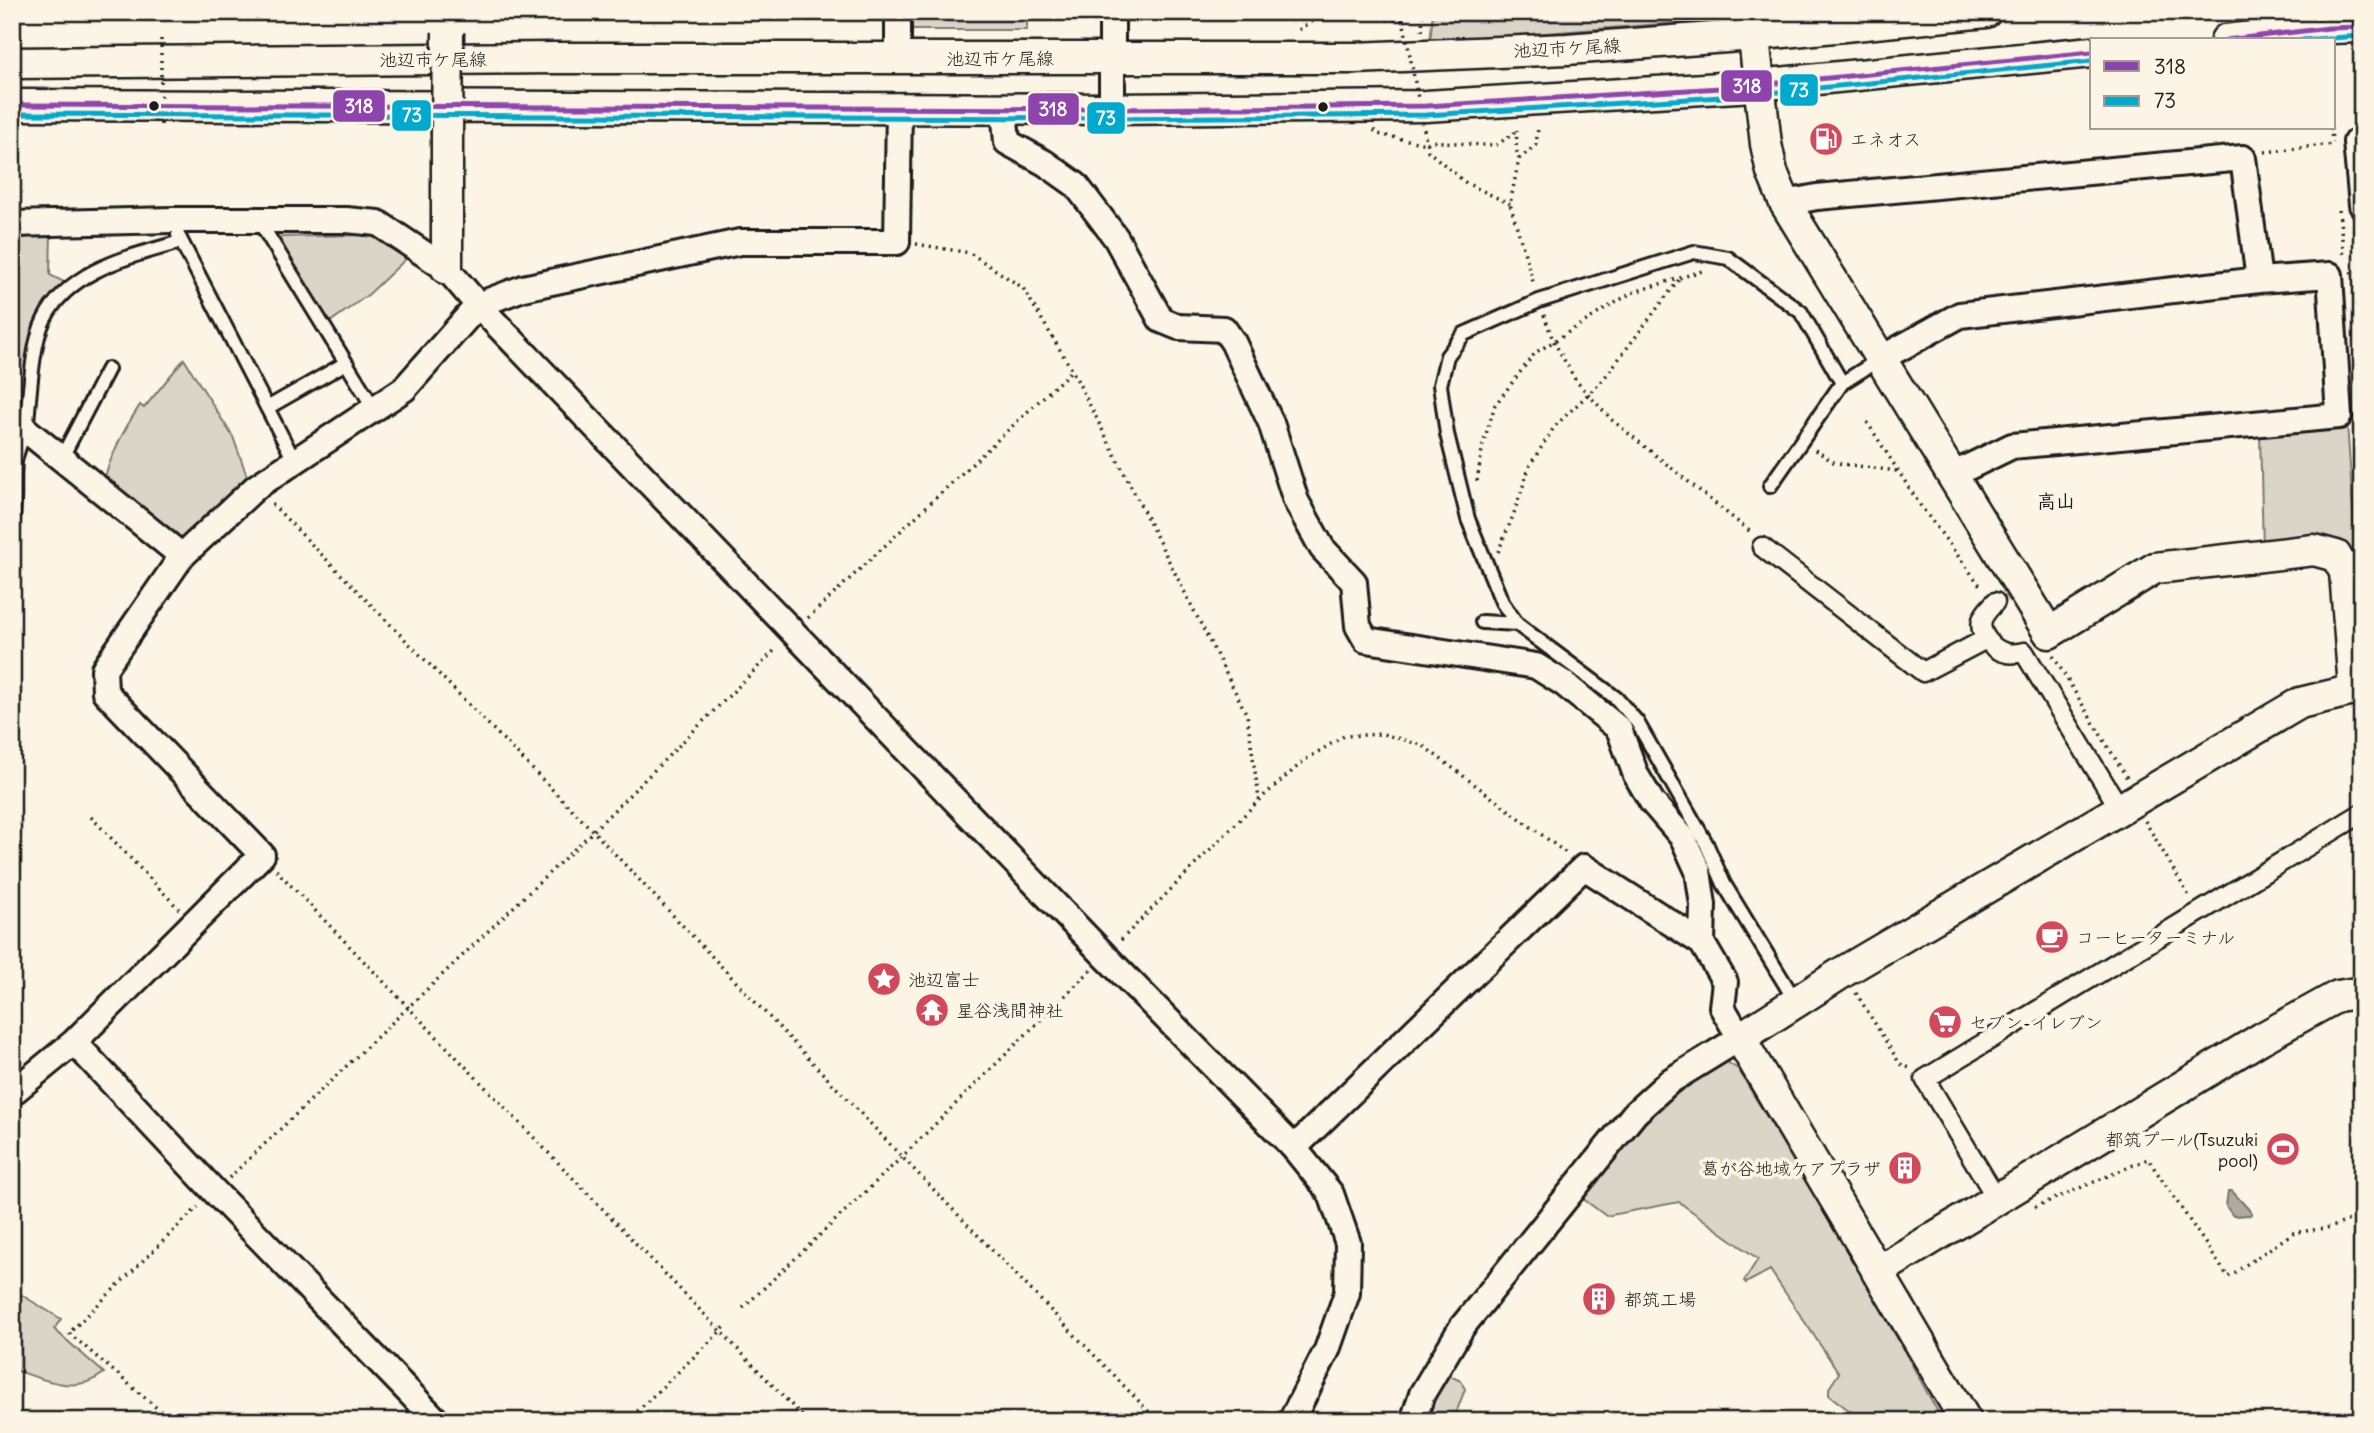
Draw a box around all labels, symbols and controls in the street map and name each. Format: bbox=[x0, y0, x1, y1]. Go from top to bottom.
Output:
street label: 池辺市ケ尾線 bbox=[1512, 34, 1622, 62]
legend bbox=[2090, 38, 2336, 130]
street label: 池辺市ケ尾線 bbox=[946, 47, 1054, 70]
street label: 池辺市ケ尾線 bbox=[379, 48, 487, 71]
text: 318 bbox=[2154, 53, 2186, 80]
line badge: 318 bbox=[1720, 69, 1773, 103]
line badge: 73 bbox=[1779, 73, 1819, 107]
text: 318 bbox=[1732, 74, 1762, 98]
text: 73 bbox=[1789, 78, 1809, 102]
text: 73 bbox=[2154, 87, 2176, 114]
line badge: 318 bbox=[332, 89, 386, 123]
line badge: 318 bbox=[1027, 92, 1080, 126]
text: 318 bbox=[344, 94, 374, 118]
text: 318 bbox=[1038, 97, 1068, 121]
unlabelled marker bbox=[147, 99, 161, 113]
line badge: 73 bbox=[391, 99, 432, 132]
unlabelled marker bbox=[1316, 100, 1330, 114]
line badge: 73 bbox=[1086, 101, 1126, 135]
text: 73 bbox=[402, 103, 422, 127]
text: 73 bbox=[1096, 106, 1116, 130]
fuel station icon: エネオス bbox=[1807, 120, 1845, 158]
place label: エネオス bbox=[1850, 128, 1921, 151]
district label: 高山 bbox=[2037, 489, 2075, 513]
cafe icon: コーヒーターミナル bbox=[2033, 918, 2071, 956]
place label: コーヒーターミナル bbox=[2076, 926, 2235, 949]
place icon: 池辺富士 bbox=[865, 960, 903, 998]
place label: 池辺富士 bbox=[908, 968, 980, 991]
temple icon: 星谷浅間神社 bbox=[913, 991, 951, 1029]
place label: 星谷浅間神社 bbox=[956, 999, 1064, 1022]
supermarket icon: セブン-イレブン bbox=[1926, 1003, 1964, 1041]
place label: セブン-イレブン bbox=[1969, 1011, 2103, 1034]
place label: 都筑プール(Tsuzuki pool) bbox=[2106, 1128, 2258, 1172]
sports icon: 都筑プール(Tsuzuki pool) bbox=[2264, 1130, 2302, 1168]
building icon: 葛が谷地域ケアプラザ bbox=[1886, 1149, 1924, 1187]
place label: 葛が谷地域ケアプラザ bbox=[1701, 1157, 1881, 1180]
building icon: 都筑工場 bbox=[1580, 1280, 1618, 1318]
place label: 都筑工場 bbox=[1624, 1288, 1696, 1311]

